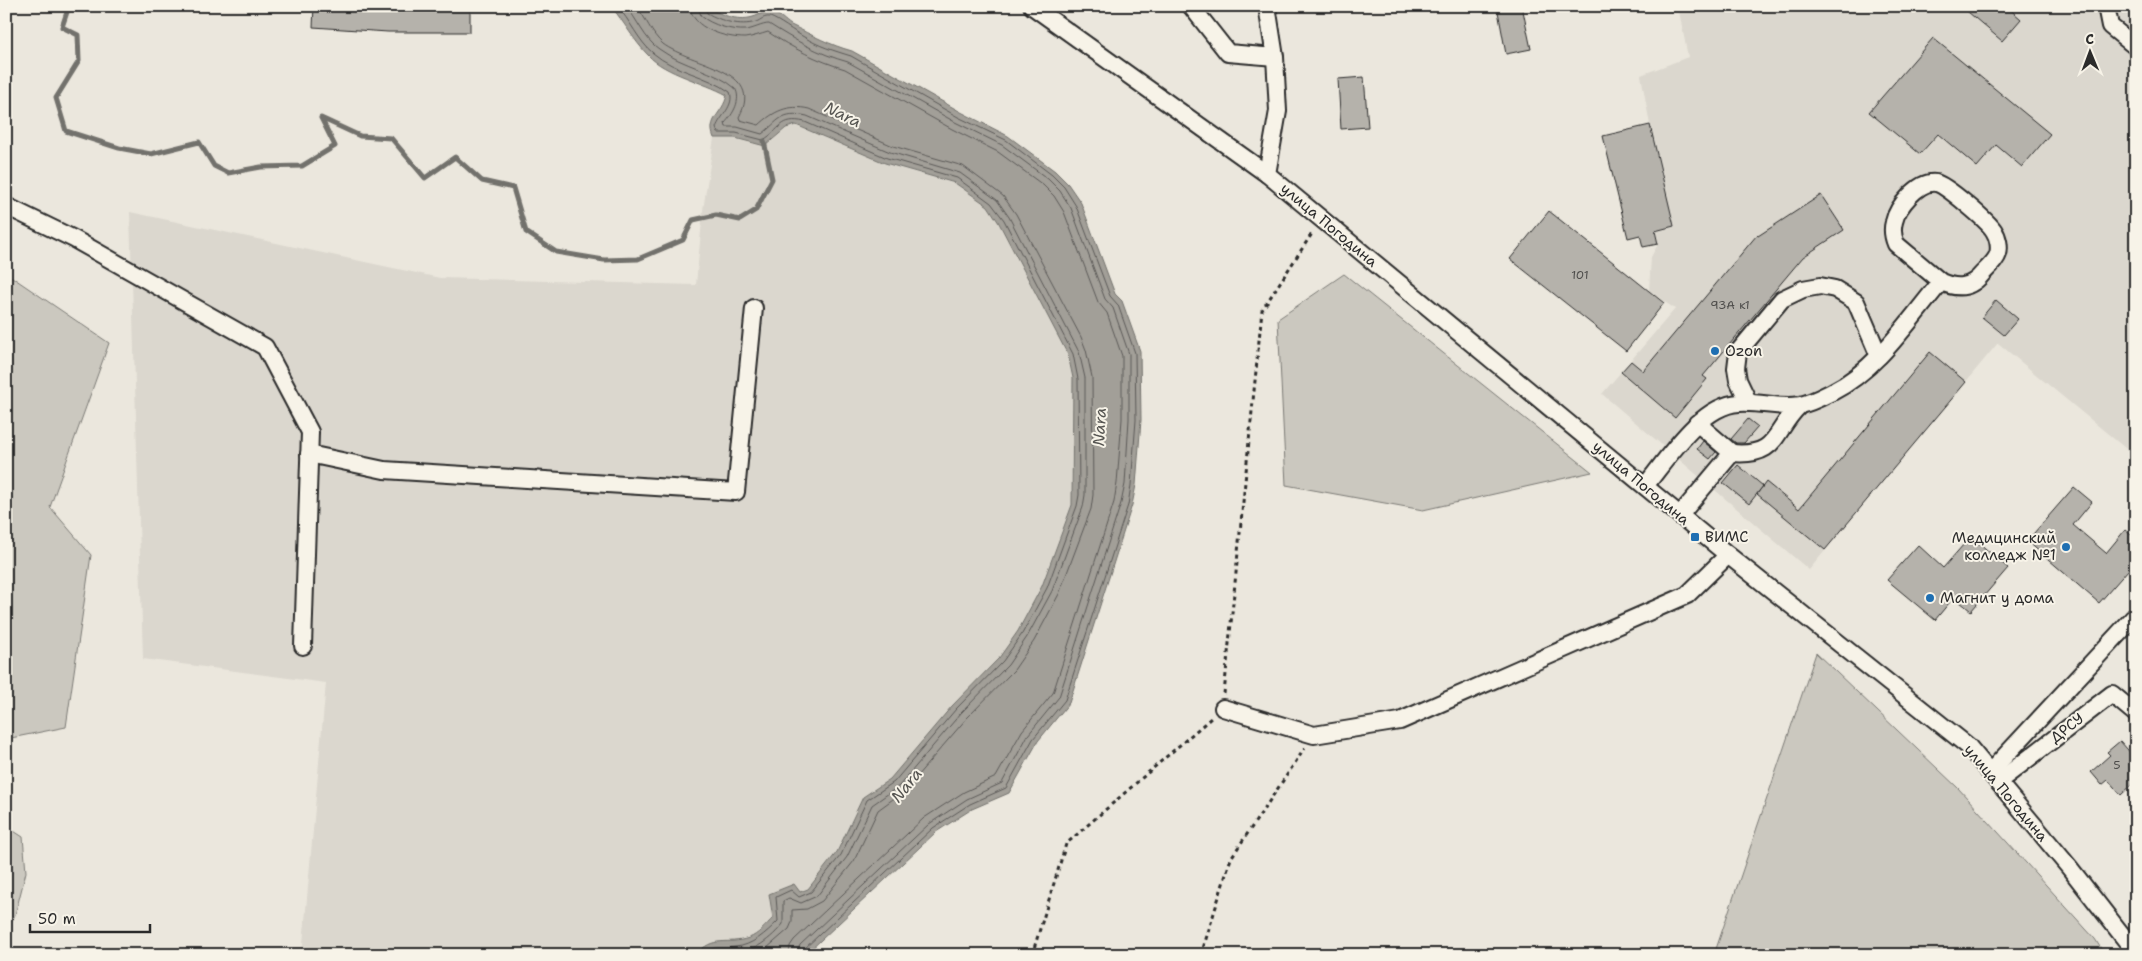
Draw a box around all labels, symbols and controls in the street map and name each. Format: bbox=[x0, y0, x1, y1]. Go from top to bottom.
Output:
north arrow bbox=[2064, 28, 2114, 78]
text: С bbox=[2085, 30, 2094, 48]
water label: Nara bbox=[821, 97, 865, 132]
street label: улица Погодина bbox=[1276, 178, 1382, 272]
house number: 101 bbox=[1571, 267, 1589, 283]
house number: 93А к1 bbox=[1710, 297, 1750, 313]
place label: Ozon bbox=[1725, 341, 1762, 361]
marker: Ozon bbox=[1709, 345, 1721, 357]
water label: Nara bbox=[1088, 407, 1111, 447]
street label: улица Погодина bbox=[1588, 436, 1694, 530]
place label: ВИМС bbox=[1705, 527, 1749, 547]
place label: Медицинский колледж №1 bbox=[1952, 528, 2056, 565]
marker: ВИМС bbox=[1689, 531, 1701, 543]
marker: Медицинский колледж №1 bbox=[2060, 541, 2072, 553]
place label: Магнит у дома bbox=[1940, 588, 2055, 608]
marker: Магнит у дома bbox=[1924, 592, 1936, 604]
street label: ДРСУ bbox=[2046, 708, 2088, 748]
street label: улица Погодина bbox=[1959, 740, 2053, 846]
house number: 5 bbox=[2113, 757, 2121, 773]
water label: Nara bbox=[886, 764, 927, 807]
scale bar bbox=[30, 901, 150, 933]
text: 50 m bbox=[38, 909, 76, 929]

